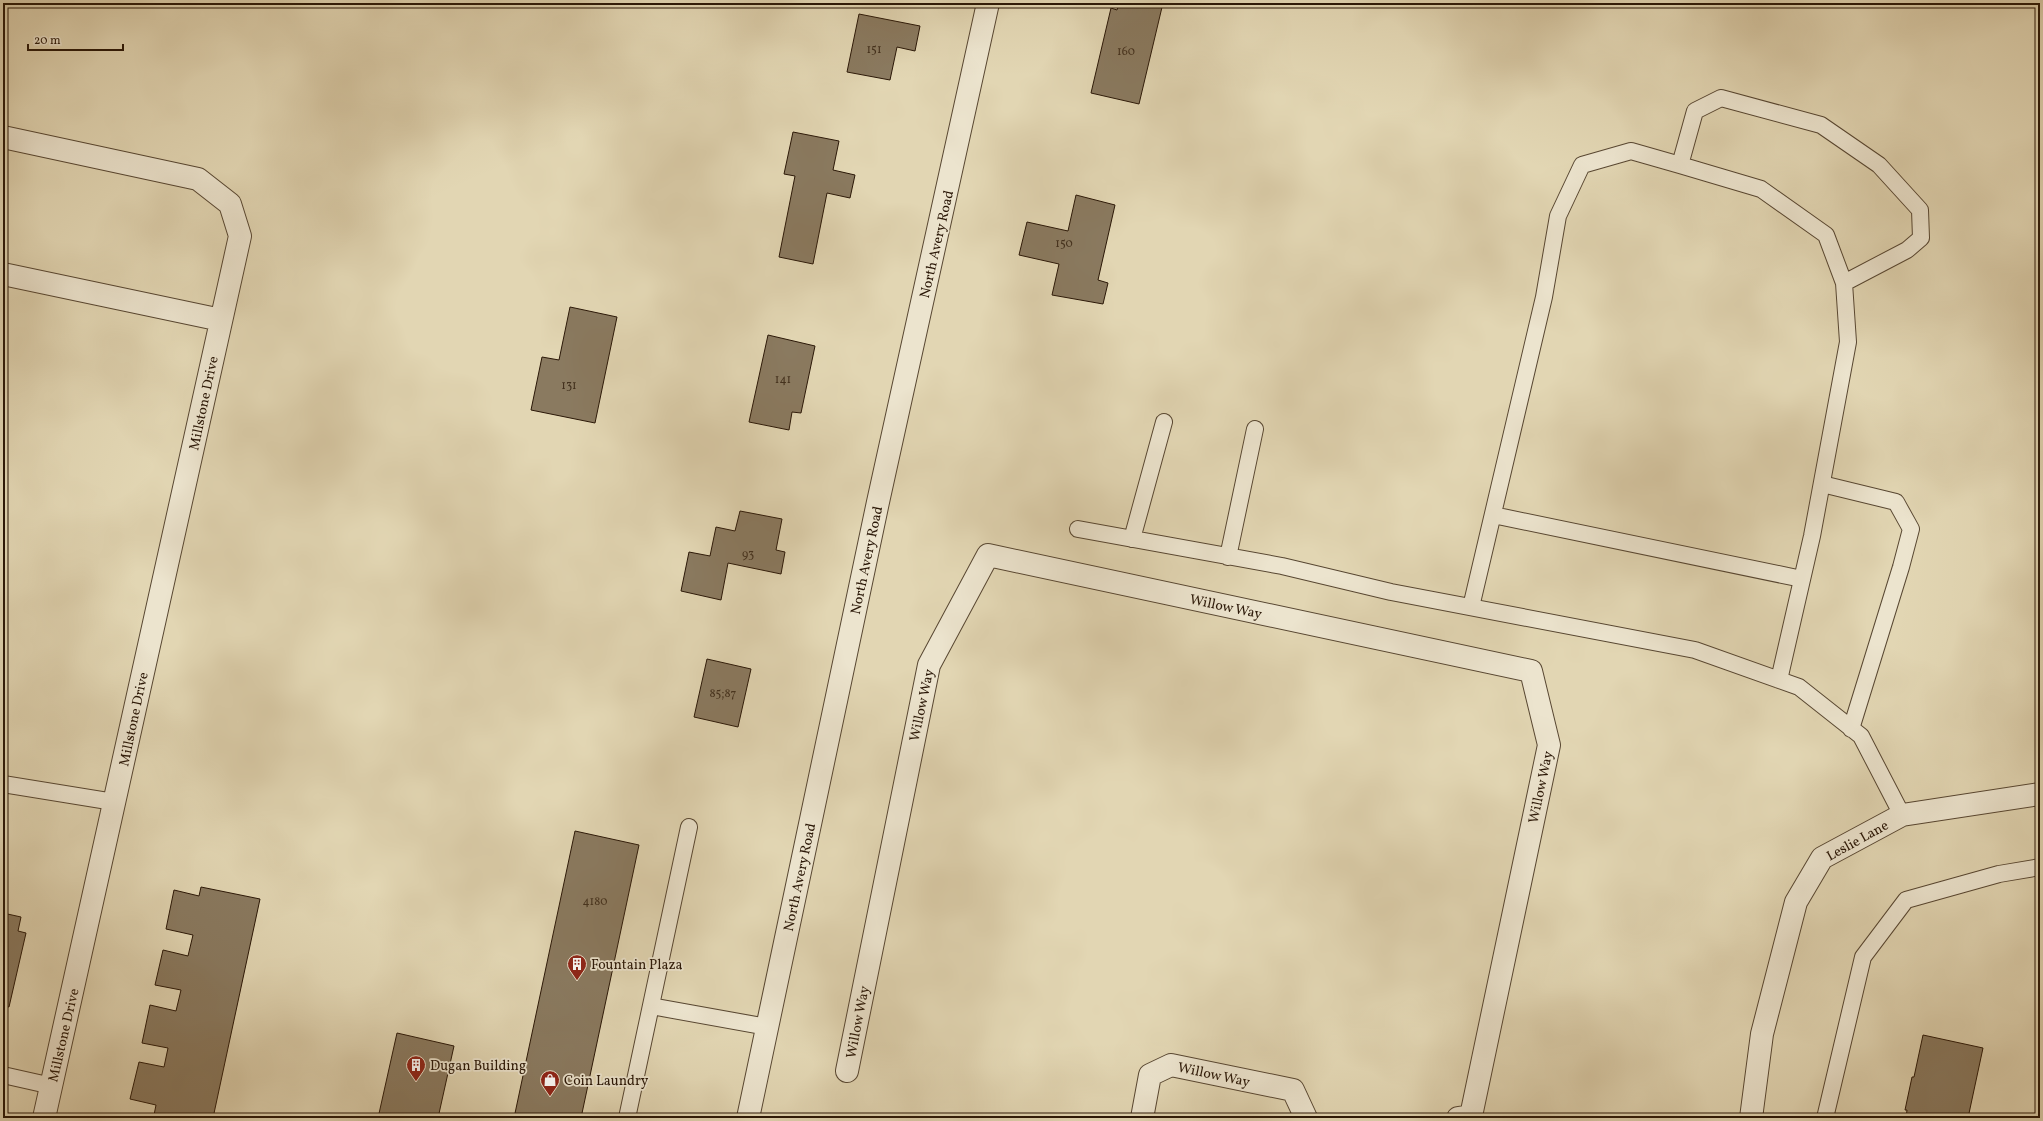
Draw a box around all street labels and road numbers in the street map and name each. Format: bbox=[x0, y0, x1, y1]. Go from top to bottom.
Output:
street label: North Avery Road bbox=[916, 188, 959, 300]
street label: Millstone Drive bbox=[185, 354, 224, 452]
street label: North Avery Road bbox=[847, 504, 888, 616]
street label: Willow Way bbox=[1188, 591, 1264, 624]
street label: Willow Way bbox=[906, 667, 939, 743]
street label: Millstone Drive bbox=[115, 670, 154, 768]
street label: Willow Way bbox=[1525, 749, 1558, 825]
street label: Leslie Lane bbox=[1823, 816, 1892, 866]
street label: North Avery Road bbox=[780, 821, 821, 933]
street label: Willow Way bbox=[842, 984, 875, 1060]
street label: Millstone Drive bbox=[44, 986, 85, 1084]
street label: Willow Way bbox=[1176, 1059, 1252, 1092]

